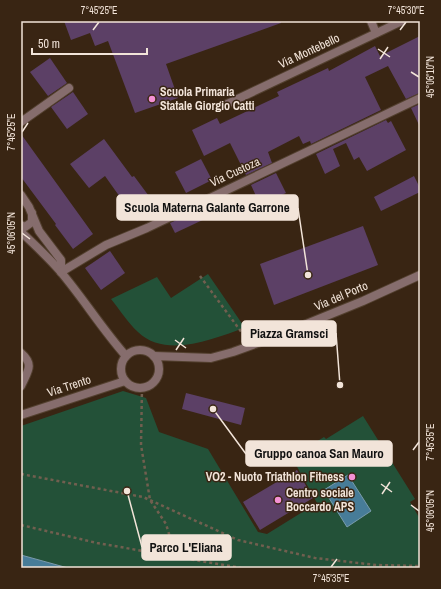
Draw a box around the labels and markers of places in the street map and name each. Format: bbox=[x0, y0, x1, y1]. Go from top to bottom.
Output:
place label: Scuola Primaria Statale Giorgio Catti bbox=[160, 84, 255, 114]
marker: Scuola Primaria Statale Giorgio Catti bbox=[147, 94, 157, 104]
callout: Scuola Materna Galante Garrone bbox=[117, 195, 298, 220]
callout: Piazza Gramsci bbox=[242, 321, 336, 346]
callout: Gruppo canoa San Mauro bbox=[246, 441, 392, 466]
place label: VO2 - Nuoto Triathlon Fitness bbox=[206, 469, 345, 485]
marker: VO2 - Nuoto Triathlon Fitness bbox=[347, 472, 357, 482]
place label: Centro sociale Boccardo APS bbox=[286, 485, 354, 515]
marker: Centro sociale Boccardo APS bbox=[273, 495, 283, 505]
callout: Parco L'Eliana bbox=[142, 535, 231, 560]

